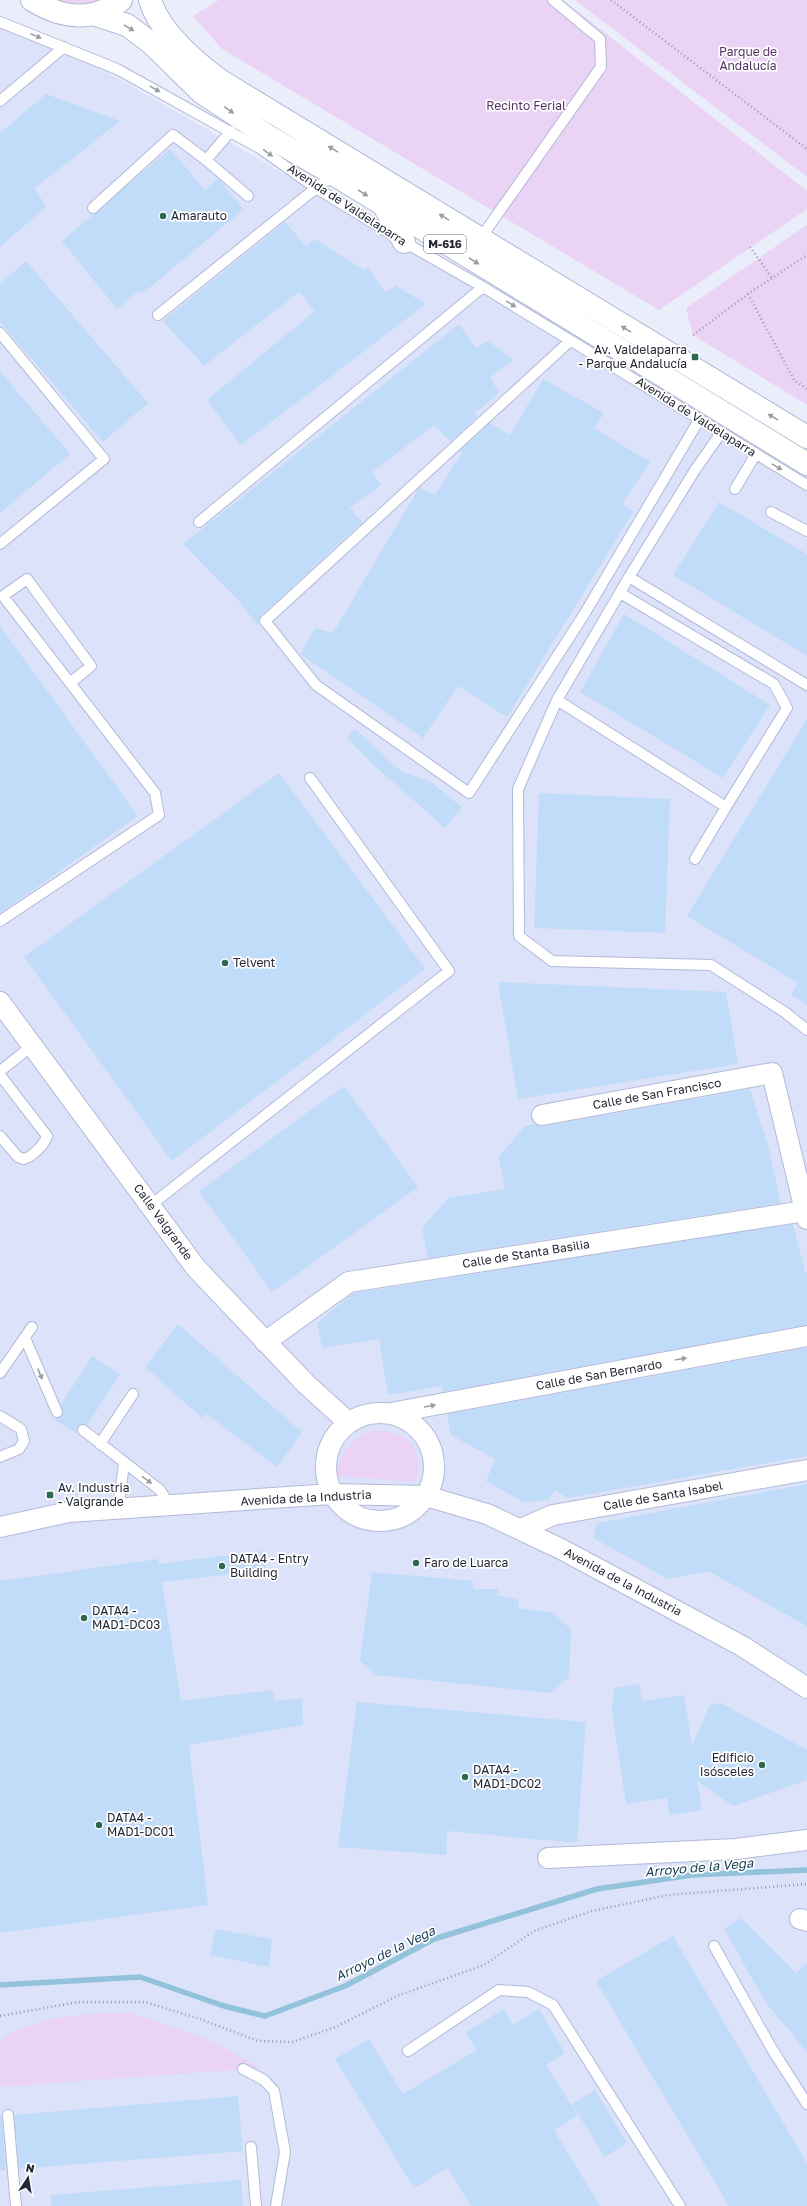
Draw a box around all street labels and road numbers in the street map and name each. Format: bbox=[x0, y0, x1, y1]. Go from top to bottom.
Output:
street label: Avenida de Valdelaparra bbox=[285, 160, 410, 249]
road number: M-616 bbox=[424, 235, 466, 253]
street label: Avenida de Valdelaparra bbox=[633, 373, 759, 460]
street label: Calle de San Francisco bbox=[591, 1075, 722, 1112]
street label: Calle Valgrande bbox=[131, 1181, 196, 1263]
street label: Calle de Stanta Basilia bbox=[461, 1236, 591, 1271]
street label: Calle de San Bernardo bbox=[535, 1356, 663, 1393]
street label: Calle de Santa Isabel bbox=[602, 1478, 724, 1513]
street label: Avenida de la Industria bbox=[240, 1487, 372, 1508]
street label: Avenida de la Industria bbox=[562, 1544, 685, 1619]

